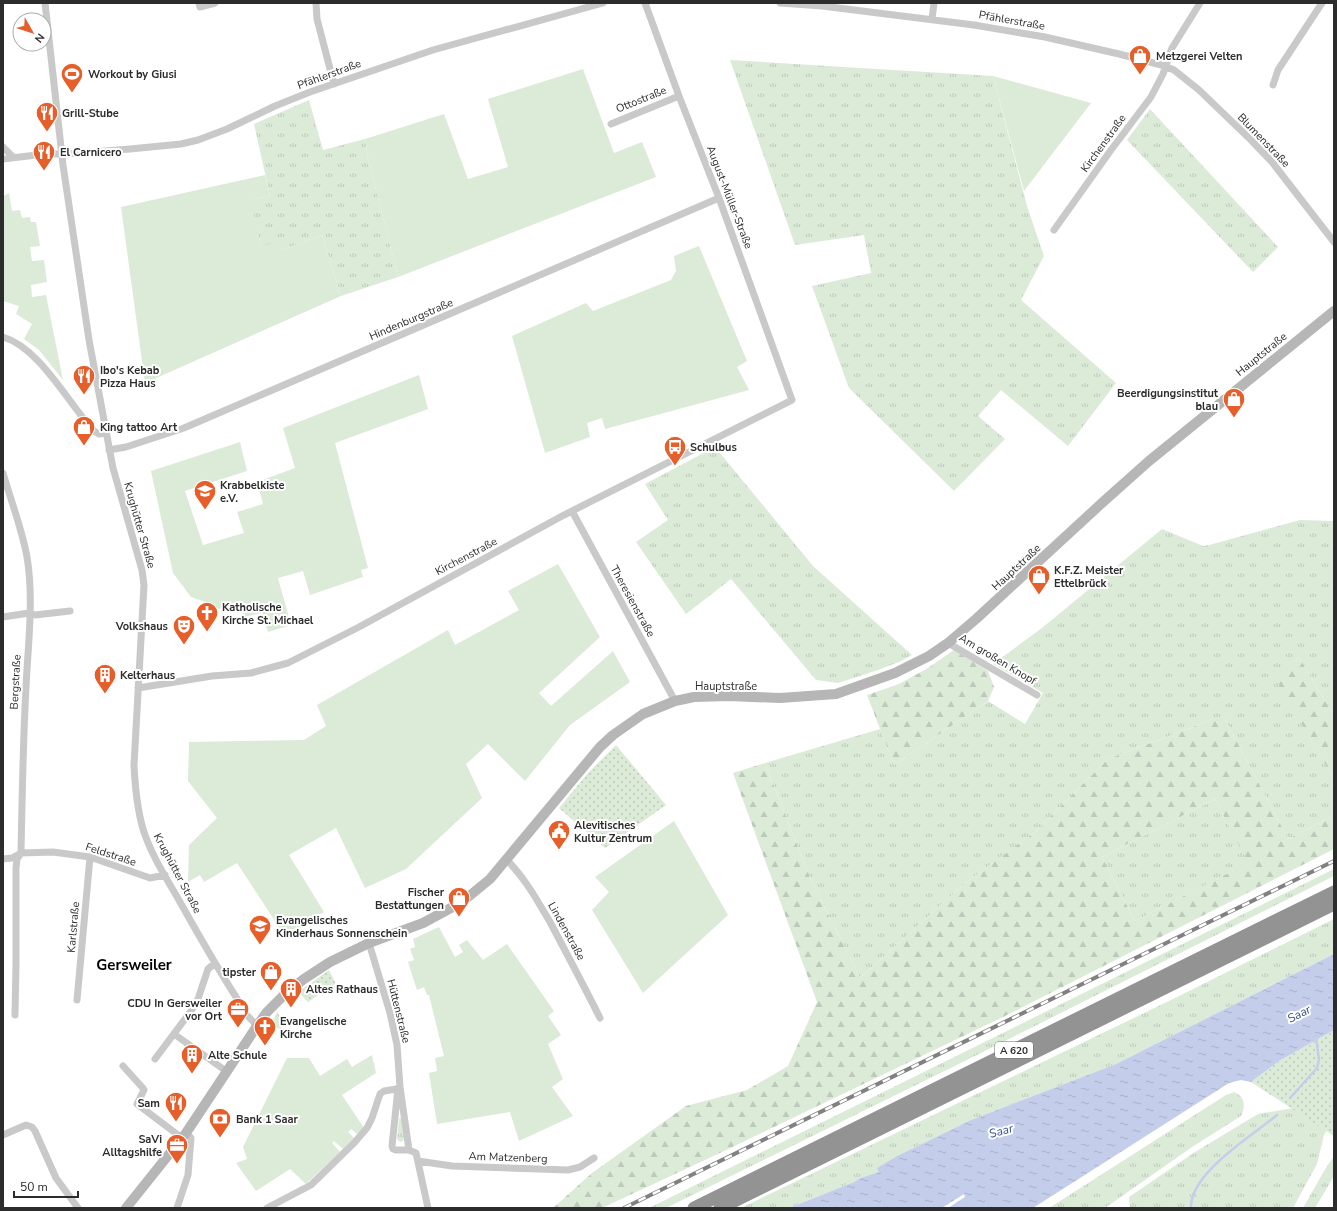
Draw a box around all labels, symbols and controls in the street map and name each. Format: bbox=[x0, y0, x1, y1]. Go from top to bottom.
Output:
street label: Pfählerstraße bbox=[978, 7, 1046, 34]
north arrow bbox=[12, 12, 52, 52]
text: N bbox=[31, 30, 48, 46]
shop icon: Metzgerei Velten bbox=[1127, 43, 1153, 76]
place label: Metzgerei Velten bbox=[1156, 49, 1242, 64]
street label: Pfählerstraße bbox=[295, 56, 363, 93]
sports icon: Workout by Giusi bbox=[59, 61, 85, 94]
place label: Workout by Giusi bbox=[88, 67, 177, 82]
street label: Ottostraße bbox=[614, 82, 669, 116]
restaurant icon: Grill-Stube bbox=[34, 100, 60, 133]
place label: Grill-Stube bbox=[62, 106, 119, 121]
street label: Blumenstraße bbox=[1234, 110, 1293, 171]
street label: Kirchenstraße bbox=[1077, 111, 1130, 175]
restaurant icon: El Carnicero bbox=[31, 139, 57, 172]
street label: August-Müller-Straße bbox=[703, 143, 756, 251]
place label: El Carnicero bbox=[60, 145, 122, 160]
street label: Hindenburgstraße bbox=[367, 295, 456, 344]
street label: Hauptstraße bbox=[1233, 329, 1290, 380]
restaurant icon: Ibo's Kebab Pizza Haus bbox=[71, 363, 97, 396]
place label: Ibo's Kebab Pizza Haus bbox=[100, 363, 160, 391]
place label: Beerdigungsinstitut blau bbox=[1117, 386, 1219, 414]
shop icon: Beerdigungsinstitut blau bbox=[1221, 386, 1247, 419]
shop icon: King tattoo Art bbox=[71, 414, 97, 447]
place label: King tattoo Art bbox=[100, 420, 178, 435]
bus stop icon: Schulbus bbox=[662, 434, 688, 467]
place label: Schulbus bbox=[690, 440, 737, 455]
school or university icon: Krabbelkiste e.V. bbox=[192, 478, 218, 511]
place label: Krabbelkiste e.V. bbox=[220, 478, 284, 506]
street label: Krughütter Straße bbox=[120, 480, 159, 570]
street label: Kirchenstraße bbox=[433, 534, 500, 579]
street label: Hauptstraße bbox=[989, 541, 1044, 594]
street label: Theresienstraße bbox=[607, 563, 659, 640]
shop icon: K.F.Z. Meister Ettelbrück bbox=[1026, 563, 1052, 596]
place label: K.F.Z. Meister Ettelbrück bbox=[1054, 563, 1124, 591]
church icon: Katholische Kirche St. Michael bbox=[194, 600, 220, 633]
place label: Katholische Kirche St. Michael bbox=[222, 600, 314, 628]
theatre icon: Volkshaus bbox=[171, 613, 197, 646]
place label: Volkshaus bbox=[115, 619, 168, 634]
street label: Am großen Knopf bbox=[956, 630, 1039, 689]
street label: Bergstraße bbox=[7, 654, 24, 710]
building icon: Kelterhaus bbox=[92, 662, 118, 695]
place label: Kelterhaus bbox=[120, 668, 175, 683]
street label: Hauptstraße bbox=[695, 679, 757, 694]
public building icon: Alevitisches Kultur Zentrum bbox=[546, 818, 572, 851]
place label: Alevitisches Kultur Zentrum bbox=[574, 818, 652, 846]
street label: Krughütter Straße bbox=[150, 830, 205, 916]
street label: Feldstraße bbox=[83, 839, 138, 870]
place label: Fischer Bestattungen bbox=[375, 885, 445, 913]
shop icon: Fischer Bestattungen bbox=[446, 885, 472, 918]
street label: Lindenstraße bbox=[544, 899, 589, 963]
street label: Karlstraße bbox=[64, 901, 83, 953]
school or university icon: Evangelisches Kinderhaus Sonnenschein bbox=[247, 913, 273, 946]
place label: Evangelisches Kinderhaus Sonnenschein bbox=[276, 913, 407, 941]
district label: Gersweiler bbox=[96, 955, 172, 975]
shop icon: tipster bbox=[258, 959, 284, 992]
place label: tipster bbox=[223, 965, 257, 980]
building icon: Altes Rathaus bbox=[278, 976, 304, 1009]
street label: Hüttenstraße bbox=[383, 977, 414, 1045]
place label: Altes Rathaus bbox=[306, 982, 378, 997]
place label: CDU In Gersweiler vor Ort bbox=[127, 996, 223, 1024]
office icon: CDU In Gersweiler vor Ort bbox=[225, 996, 251, 1029]
water label: Saar bbox=[1284, 1001, 1314, 1027]
church icon: Evangelische Kirche bbox=[252, 1014, 278, 1047]
place label: Evangelische Kirche bbox=[280, 1014, 347, 1042]
building icon: Alte Schule bbox=[179, 1042, 205, 1075]
road number: A 620 bbox=[995, 1042, 1033, 1058]
place label: Alte Schule bbox=[208, 1048, 267, 1063]
restaurant icon: Sam bbox=[163, 1090, 189, 1123]
place label: Sam bbox=[137, 1096, 160, 1111]
bank icon: Bank 1 Saar bbox=[207, 1106, 233, 1139]
place label: Bank 1 Saar bbox=[236, 1112, 298, 1127]
water label: Saar bbox=[987, 1120, 1016, 1142]
place label: SaVi Alltagshilfe bbox=[102, 1132, 162, 1160]
office icon: SaVi Alltagshilfe bbox=[164, 1132, 190, 1165]
street label: Am Matzenberg bbox=[468, 1149, 548, 1166]
scale bar bbox=[14, 1173, 78, 1199]
text: 50 m bbox=[20, 1179, 48, 1195]

